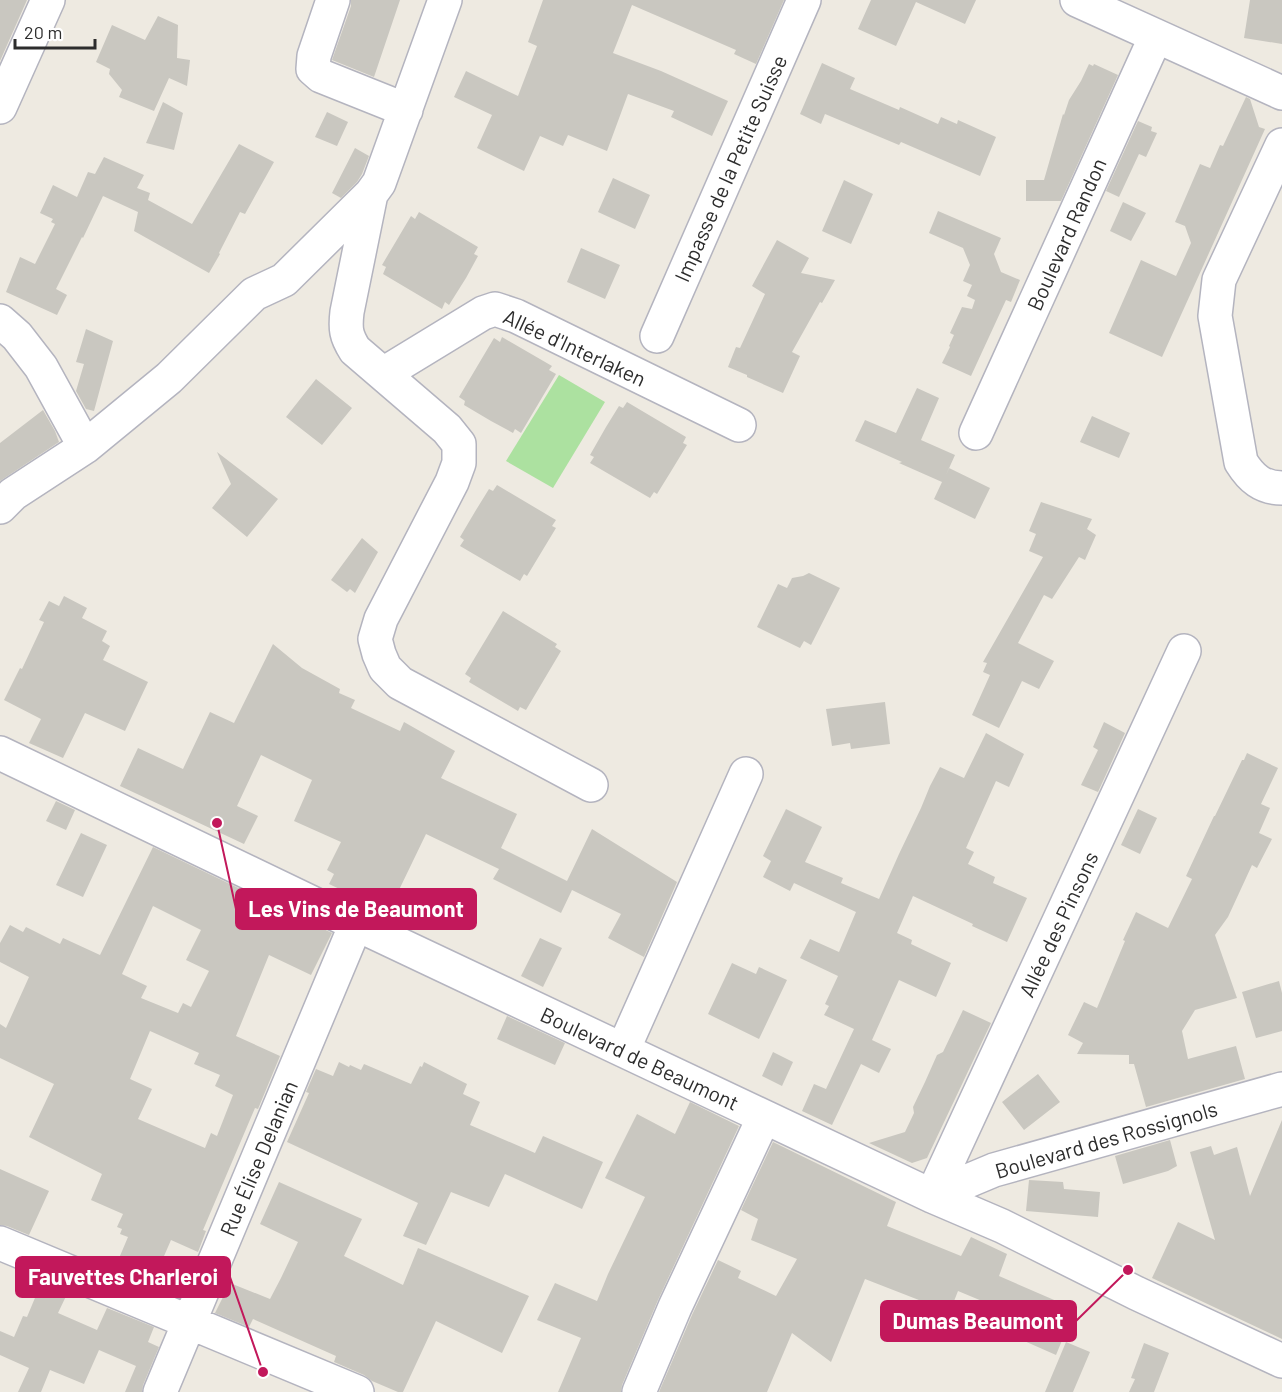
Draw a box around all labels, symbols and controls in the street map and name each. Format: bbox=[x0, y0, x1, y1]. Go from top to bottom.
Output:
scale bar bbox=[15, 12, 94, 50]
text: 20 m bbox=[24, 21, 62, 43]
street label: Impasse de la Petite Suisse bbox=[669, 51, 791, 285]
street label: Boulevard Randon bbox=[1021, 154, 1111, 314]
street label: Allée d'Interlaken bbox=[500, 303, 650, 391]
street label: Allée des Pinsons bbox=[1013, 847, 1103, 1001]
callout: Les Vins de Beaumont bbox=[236, 889, 476, 929]
text: Les Vins de Beaumont bbox=[248, 895, 464, 921]
street label: Boulevard de Beaumont bbox=[537, 1001, 743, 1115]
street label: Rue Élise Delanian bbox=[214, 1077, 302, 1239]
street label: Boulevard des Rossignols bbox=[992, 1095, 1220, 1183]
callout: Fauvettes Charleroi bbox=[16, 1257, 230, 1297]
text: Fauvettes Charleroi bbox=[28, 1263, 218, 1289]
callout: Dumas Beaumont bbox=[881, 1301, 1076, 1341]
text: Dumas Beaumont bbox=[893, 1307, 1064, 1333]

